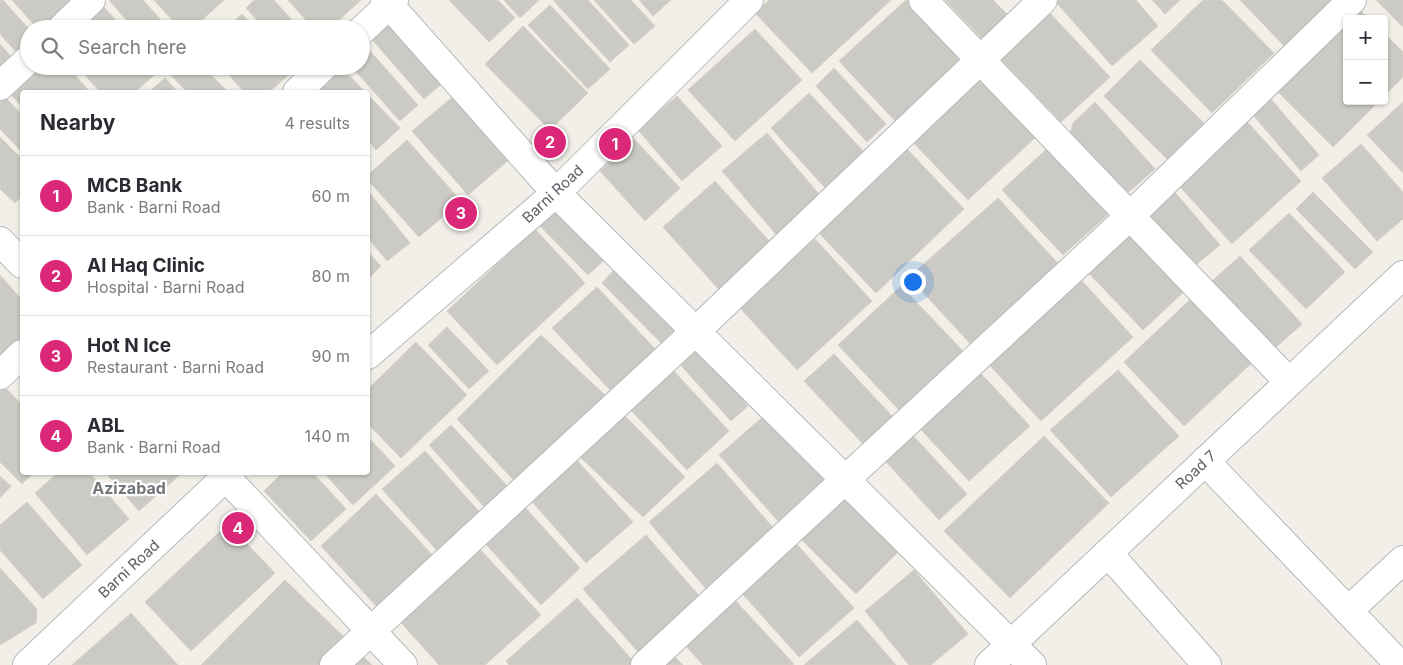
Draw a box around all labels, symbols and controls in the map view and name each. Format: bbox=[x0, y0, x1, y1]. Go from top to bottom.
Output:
map controls bbox=[1343, 15, 1388, 105]
button: + bbox=[1343, 15, 1388, 60]
search box bbox=[20, 20, 370, 75]
icon: search bbox=[38, 34, 66, 62]
text: Search here bbox=[78, 36, 187, 59]
button: − bbox=[1343, 60, 1388, 105]
text: Nearby bbox=[40, 110, 115, 135]
text: 4 results bbox=[285, 113, 350, 133]
pin: 2 bbox=[534, 123, 566, 161]
pin: 1 bbox=[599, 125, 631, 163]
street label: Barni Road bbox=[518, 160, 587, 227]
text: MCB Bank bbox=[87, 174, 182, 197]
text: 1 bbox=[53, 186, 59, 206]
text: 60 m bbox=[311, 186, 350, 206]
pin: 3 bbox=[445, 194, 477, 232]
text: Bank · Barni Road bbox=[87, 197, 220, 217]
text: Al Haq Clinic bbox=[87, 254, 205, 277]
text: 2 bbox=[51, 266, 61, 286]
text: 80 m bbox=[311, 266, 350, 286]
your location bbox=[900, 269, 926, 295]
text: Hospital · Barni Road bbox=[87, 277, 245, 297]
text: Hot N Ice bbox=[87, 334, 171, 357]
text: 3 bbox=[51, 346, 61, 366]
text: 90 m bbox=[311, 346, 350, 366]
text: Restaurant · Barni Road bbox=[87, 357, 264, 377]
text: ABL bbox=[87, 414, 125, 437]
text: 4 bbox=[51, 426, 61, 446]
text: 140 m bbox=[305, 426, 350, 446]
text: Bank · Barni Road bbox=[87, 437, 220, 457]
street label: Road 7 bbox=[1171, 446, 1220, 493]
district label: Azizabad bbox=[92, 478, 166, 498]
pin: 4 bbox=[222, 509, 254, 547]
street label: Barni Road bbox=[94, 535, 163, 602]

